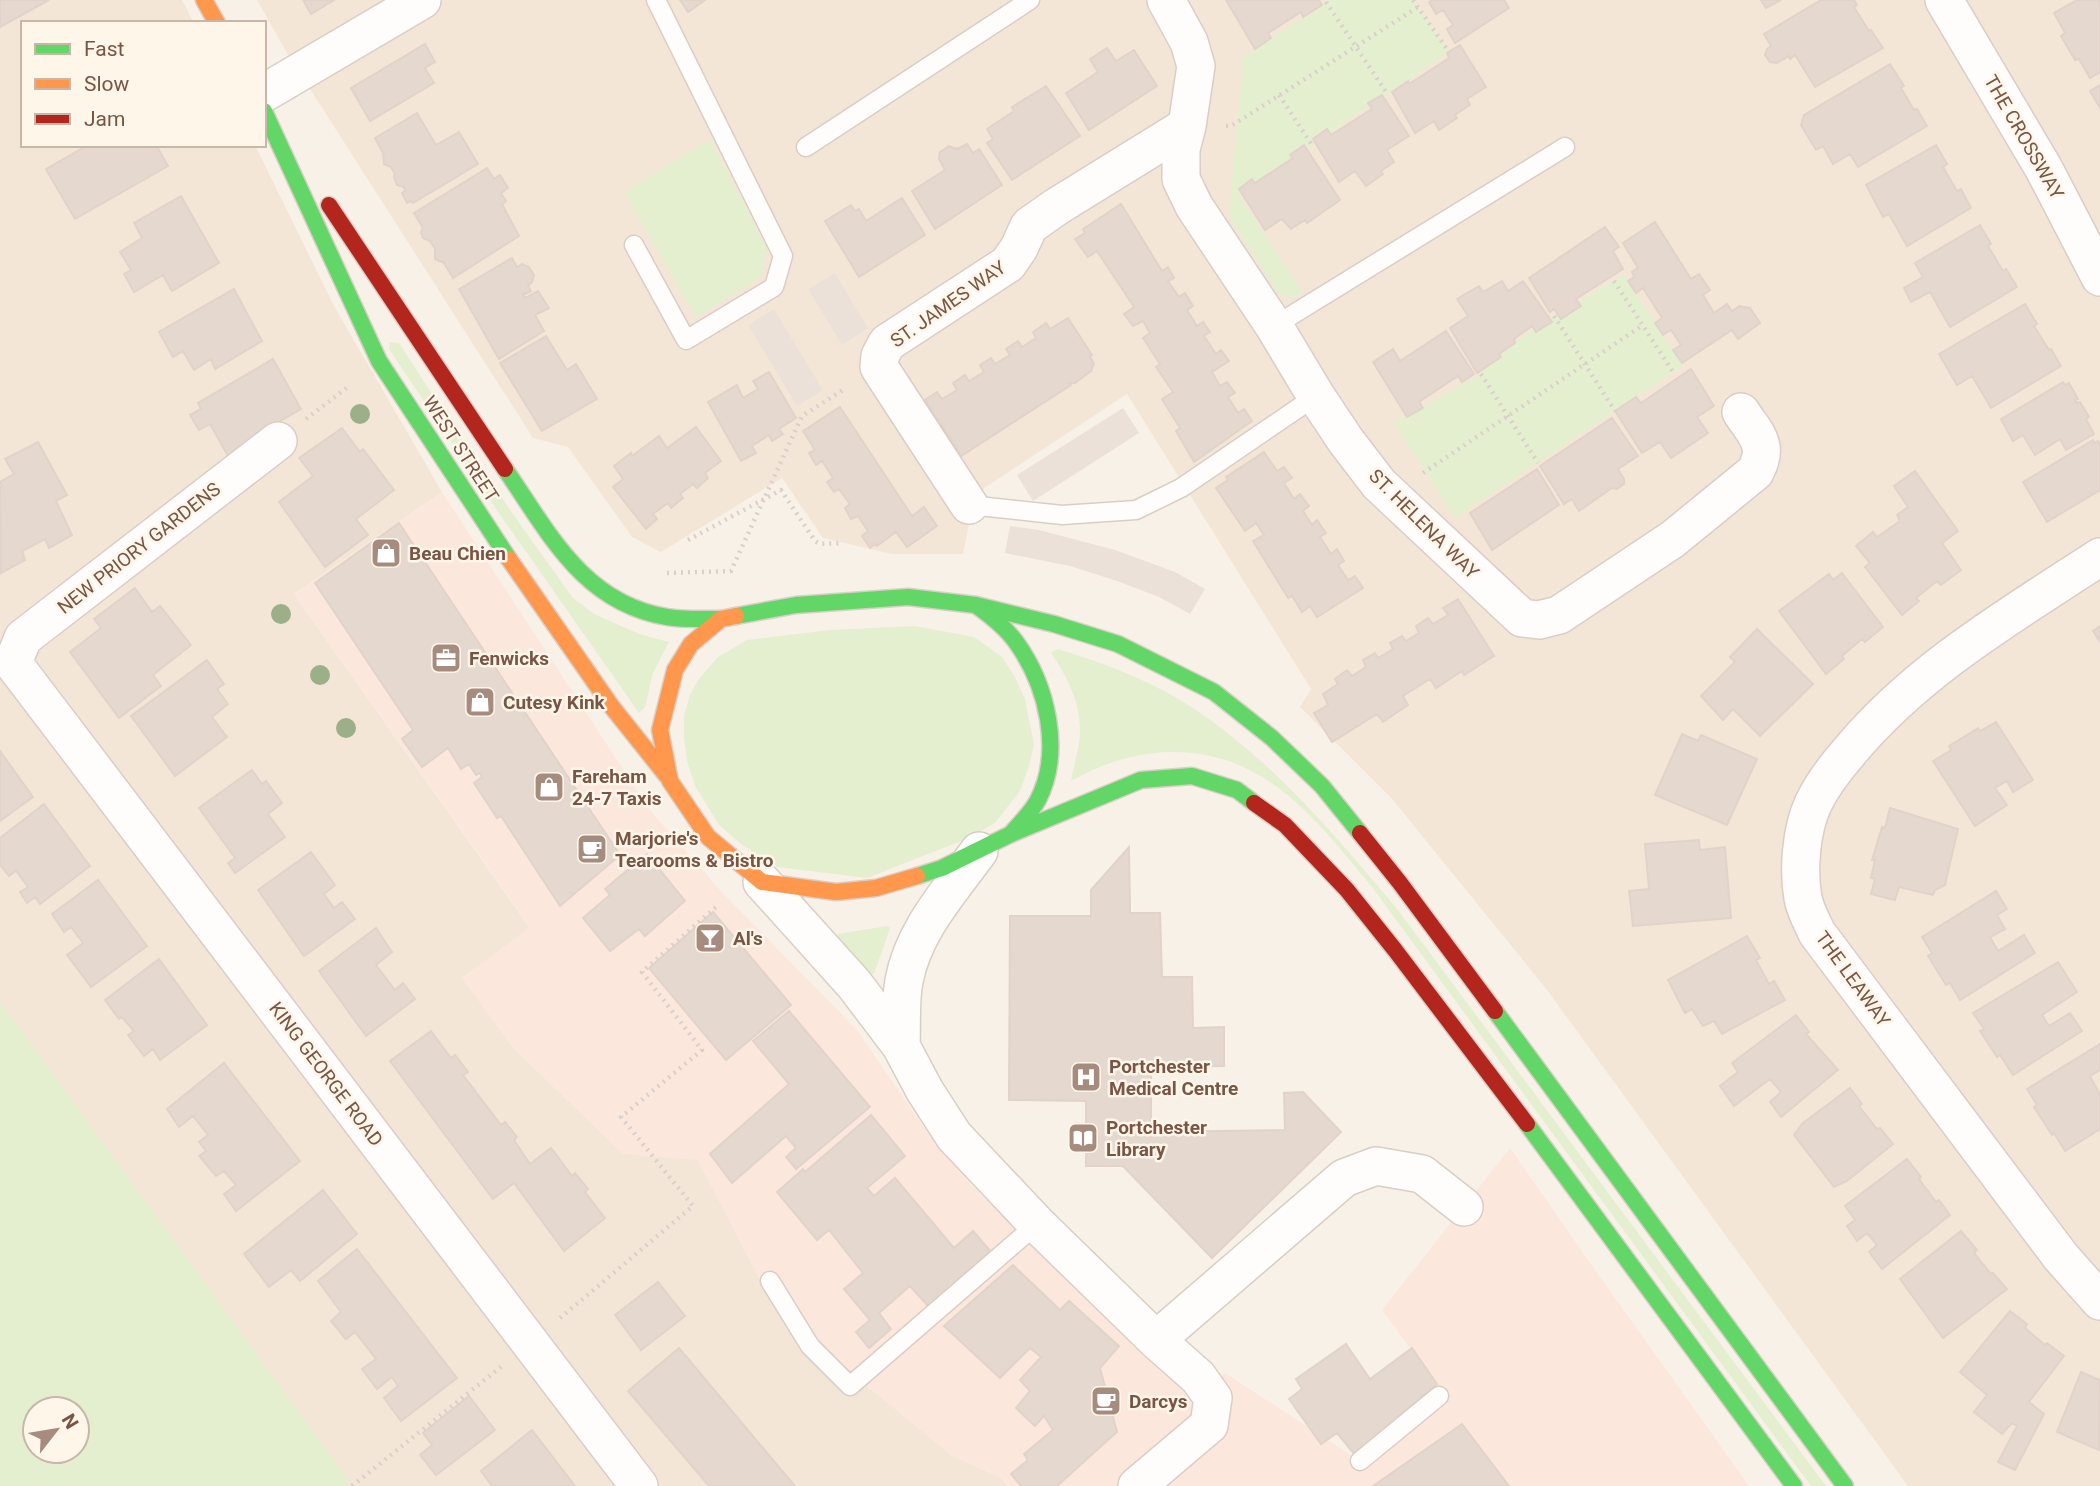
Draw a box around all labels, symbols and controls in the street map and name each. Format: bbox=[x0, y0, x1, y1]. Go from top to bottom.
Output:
legend bbox=[21, 21, 266, 147]
text: Fast bbox=[84, 37, 125, 61]
street label: THE CROSSWAY bbox=[1979, 71, 2069, 204]
text: Slow bbox=[84, 72, 130, 96]
text: Jam bbox=[84, 107, 125, 131]
street label: ST. JAMES WAY bbox=[886, 255, 1011, 352]
street label: WEST STREET bbox=[418, 392, 504, 506]
street label: ST. HELENA WAY bbox=[1364, 464, 1484, 584]
street label: NEW PRIORY GARDENS bbox=[53, 477, 225, 619]
shop icon: Beau Chien bbox=[369, 536, 403, 570]
place label: Beau Chien bbox=[409, 542, 506, 565]
office icon: Fenwicks bbox=[429, 641, 463, 675]
place label: Fenwicks bbox=[469, 647, 549, 670]
shop icon: Cutesy Kink bbox=[463, 685, 497, 719]
place label: Cutesy Kink bbox=[503, 691, 606, 714]
place label: Fareham 24-7 Taxis bbox=[572, 765, 662, 810]
shop icon: Fareham 24-7 Taxis bbox=[532, 770, 566, 804]
place label: Marjorie's Tearooms & Bistro bbox=[615, 827, 774, 872]
cafe icon: Marjorie's Tearooms & Bistro bbox=[575, 832, 609, 866]
bar icon: Al's bbox=[693, 921, 727, 955]
place label: Al's bbox=[733, 927, 763, 950]
street label: THE LEAWAY bbox=[1811, 927, 1896, 1032]
street label: KING GEORGE ROAD bbox=[264, 997, 388, 1151]
place label: Portchester Medical Centre bbox=[1109, 1055, 1238, 1100]
hospital icon: Portchester Medical Centre bbox=[1069, 1060, 1103, 1094]
place label: Portchester Library bbox=[1106, 1116, 1207, 1161]
library icon: Portchester Library bbox=[1066, 1121, 1100, 1155]
cafe icon: Darcys bbox=[1089, 1384, 1123, 1418]
place label: Darcys bbox=[1129, 1390, 1188, 1413]
north arrow bbox=[21, 1395, 91, 1465]
text: N bbox=[57, 1410, 83, 1433]

